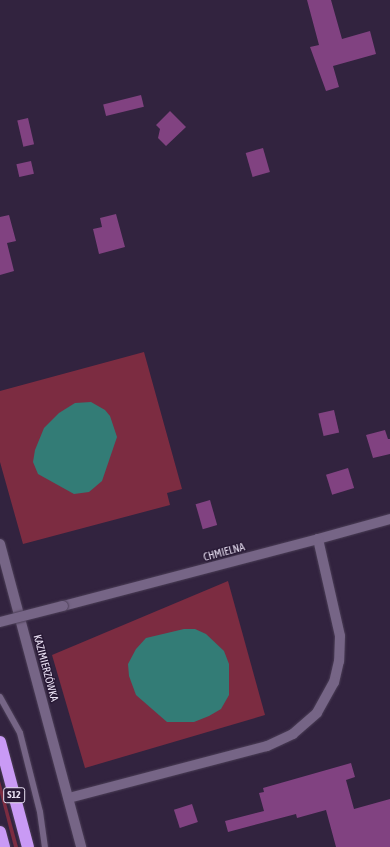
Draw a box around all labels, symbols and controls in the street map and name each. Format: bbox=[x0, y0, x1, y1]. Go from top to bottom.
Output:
street label: CHMIELNA bbox=[202, 540, 246, 564]
street label: KAZIMIERZÓWKA bbox=[31, 633, 61, 703]
road number: S12 bbox=[3, 787, 25, 803]

